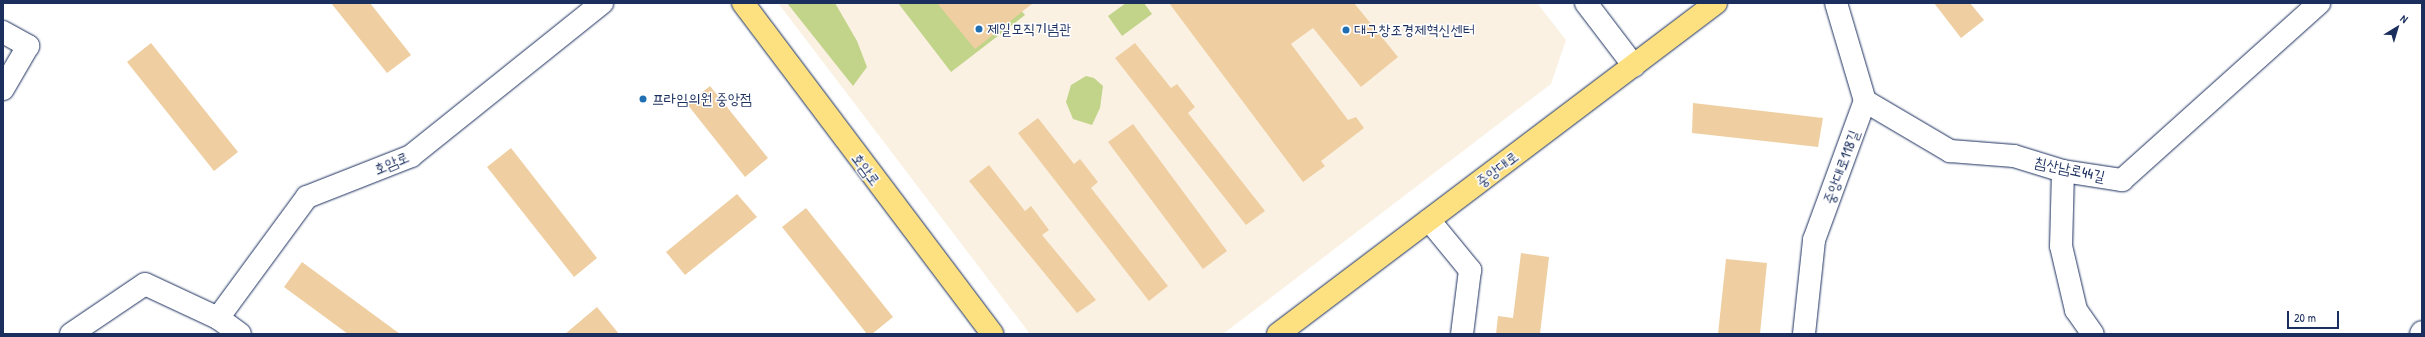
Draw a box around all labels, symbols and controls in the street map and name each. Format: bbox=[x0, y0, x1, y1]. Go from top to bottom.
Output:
north arrow bbox=[2377, 8, 2417, 48]
text: N bbox=[2398, 11, 2411, 26]
place label: 제일모직기념관 bbox=[987, 20, 1071, 38]
place label: 대구창조경제혁신센터 bbox=[1354, 21, 1475, 39]
marker: 제일모직기념관 bbox=[974, 24, 984, 34]
marker: 대구창조경제혁신센터 bbox=[1341, 25, 1351, 35]
place label: 프라임의원 중앙점 bbox=[652, 90, 752, 108]
marker: 프라임의원 중앙점 bbox=[637, 93, 649, 105]
street label: 중앙대로118길 bbox=[1819, 127, 1863, 207]
street label: 중앙대로 bbox=[1472, 147, 1522, 191]
street label: 호암로 bbox=[371, 148, 411, 178]
street label: 호암로 bbox=[848, 149, 884, 189]
street label: 침산남로44길 bbox=[2033, 153, 2107, 185]
scale bar bbox=[2289, 303, 2341, 329]
text: 20 m bbox=[2294, 309, 2316, 326]

